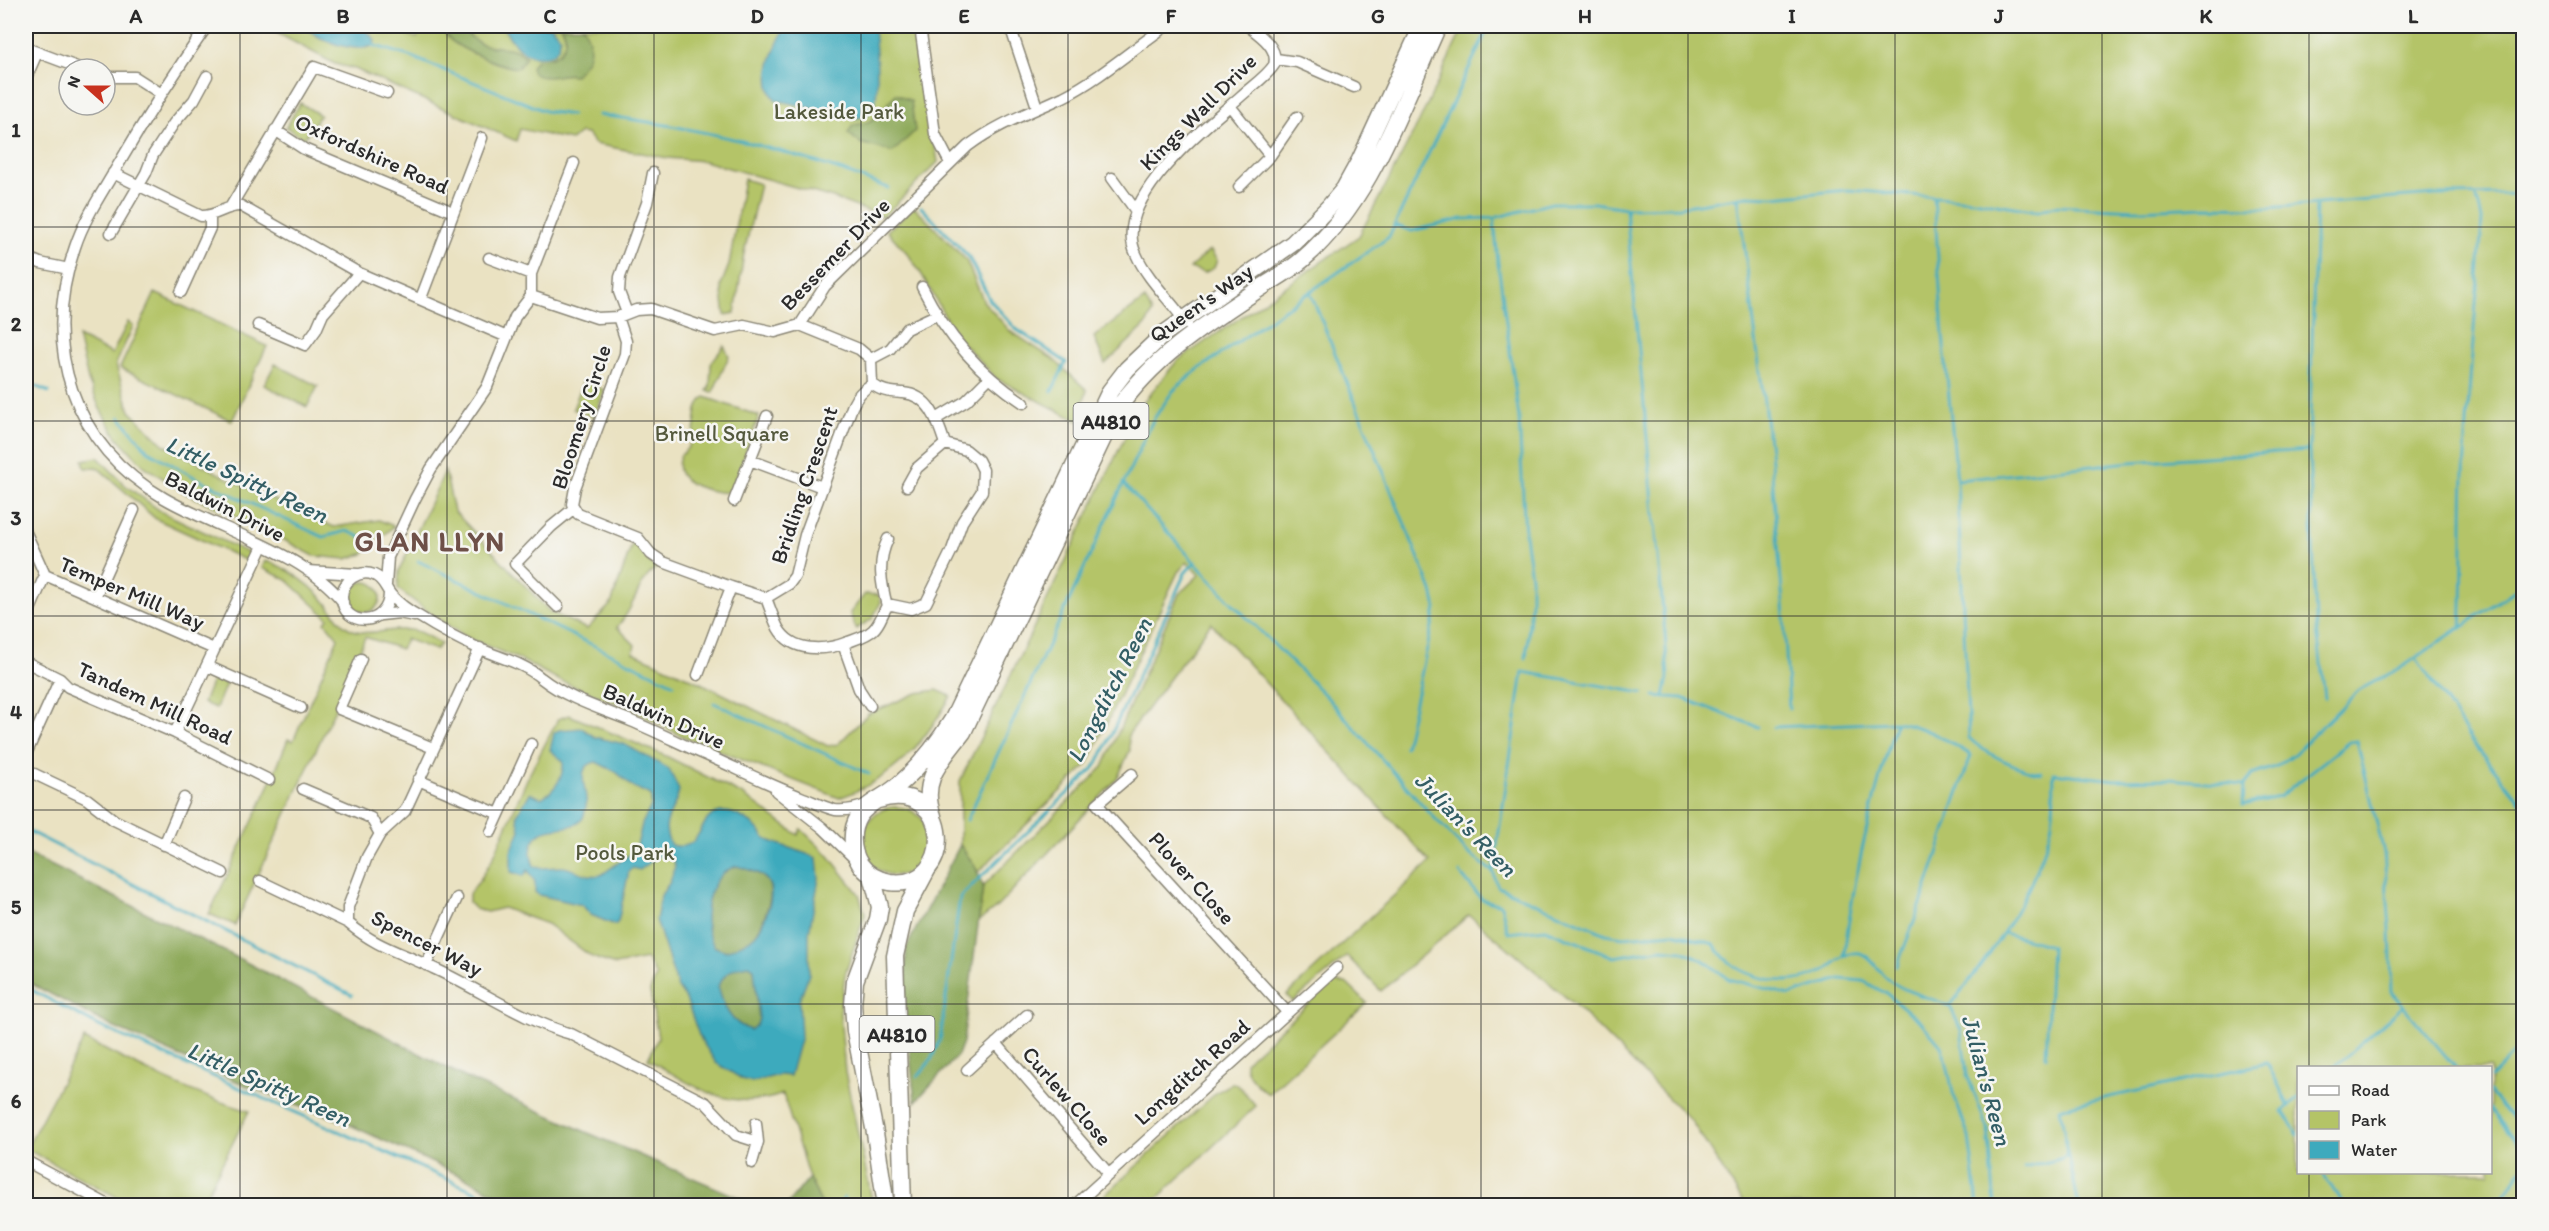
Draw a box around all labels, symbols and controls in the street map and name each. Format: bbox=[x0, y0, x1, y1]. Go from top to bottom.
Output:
text: A bbox=[129, 4, 143, 28]
text: B bbox=[337, 4, 350, 28]
text: C bbox=[544, 4, 557, 28]
text: D bbox=[750, 4, 764, 28]
text: E bbox=[958, 4, 970, 28]
text: F bbox=[1166, 4, 1177, 28]
text: G bbox=[1371, 4, 1385, 28]
text: H bbox=[1578, 4, 1592, 28]
text: I bbox=[1788, 4, 1796, 28]
text: J bbox=[1993, 4, 2004, 28]
text: K bbox=[2200, 4, 2214, 28]
text: L bbox=[2408, 4, 2419, 28]
street label: Kings Wall Drive bbox=[1134, 48, 1262, 176]
north arrow bbox=[57, 57, 117, 117]
text: N bbox=[63, 73, 84, 90]
park label: Lakeside Park bbox=[774, 98, 904, 125]
street label: Oxfordshire Road bbox=[291, 108, 453, 200]
text: 1 bbox=[11, 118, 21, 142]
street label: Bessemer Drive bbox=[774, 192, 896, 316]
street label: Queen's Way bbox=[1144, 257, 1259, 349]
text: 2 bbox=[11, 312, 22, 336]
street label: Bloomery Circle bbox=[545, 341, 617, 493]
street label: Bridling Crescent bbox=[764, 402, 844, 568]
road number: A4810 bbox=[1074, 403, 1148, 439]
park label: Brinell Square bbox=[655, 420, 789, 447]
water label: Little Spitty Reen bbox=[161, 429, 333, 529]
street label: Baldwin Drive bbox=[161, 464, 289, 548]
text: 3 bbox=[11, 506, 22, 530]
district label: GLAN LLYN bbox=[354, 524, 506, 558]
street label: Temper Mill Way bbox=[55, 550, 209, 636]
water label: Longditch Reen bbox=[1060, 612, 1158, 767]
street label: Tandem Mill Road bbox=[73, 655, 237, 751]
street label: Baldwin Drive bbox=[599, 677, 729, 755]
text: 4 bbox=[10, 700, 22, 724]
water label: Julian's Reen bbox=[1409, 766, 1523, 883]
street label: Plover Close bbox=[1143, 826, 1241, 930]
park label: Pools Park bbox=[575, 839, 675, 866]
text: 5 bbox=[11, 895, 22, 919]
street label: Spencer Way bbox=[367, 903, 488, 983]
water label: Julian's Reen bbox=[1956, 1011, 2019, 1149]
street label: Longditch Road bbox=[1128, 1013, 1256, 1131]
road number: A4810 bbox=[860, 1016, 934, 1052]
water label: Little Spitty Reen bbox=[183, 1035, 355, 1133]
street label: Curlew Close bbox=[1016, 1041, 1118, 1151]
legend bbox=[2297, 1066, 2492, 1174]
text: Road bbox=[2351, 1079, 2390, 1101]
text: 6 bbox=[11, 1089, 22, 1113]
text: Park bbox=[2351, 1109, 2386, 1131]
text: Water bbox=[2351, 1139, 2397, 1161]

